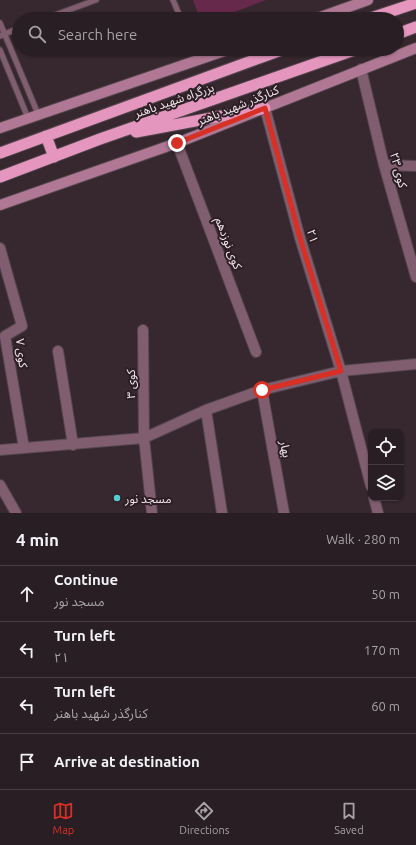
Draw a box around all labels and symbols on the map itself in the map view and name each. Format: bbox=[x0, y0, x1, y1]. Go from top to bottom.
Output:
street label: بزرگراه شهید باهنر bbox=[132, 80, 216, 121]
street label: کنارگذر شهید باهنر bbox=[195, 82, 282, 129]
route end bbox=[168, 134, 186, 152]
street label: کوی ۲۳ bbox=[387, 151, 410, 190]
street label: کوی نوزدهم bbox=[210, 215, 245, 273]
street label: ۲۱ bbox=[305, 228, 321, 244]
street label: کوی ۷ bbox=[13, 338, 30, 370]
street label: کوی ۳ bbox=[124, 368, 138, 399]
route start bbox=[253, 381, 271, 399]
street label: بهار bbox=[277, 438, 294, 459]
place label: مسجد نور bbox=[124, 492, 172, 506]
marker: مسجد نور bbox=[112, 493, 122, 503]

